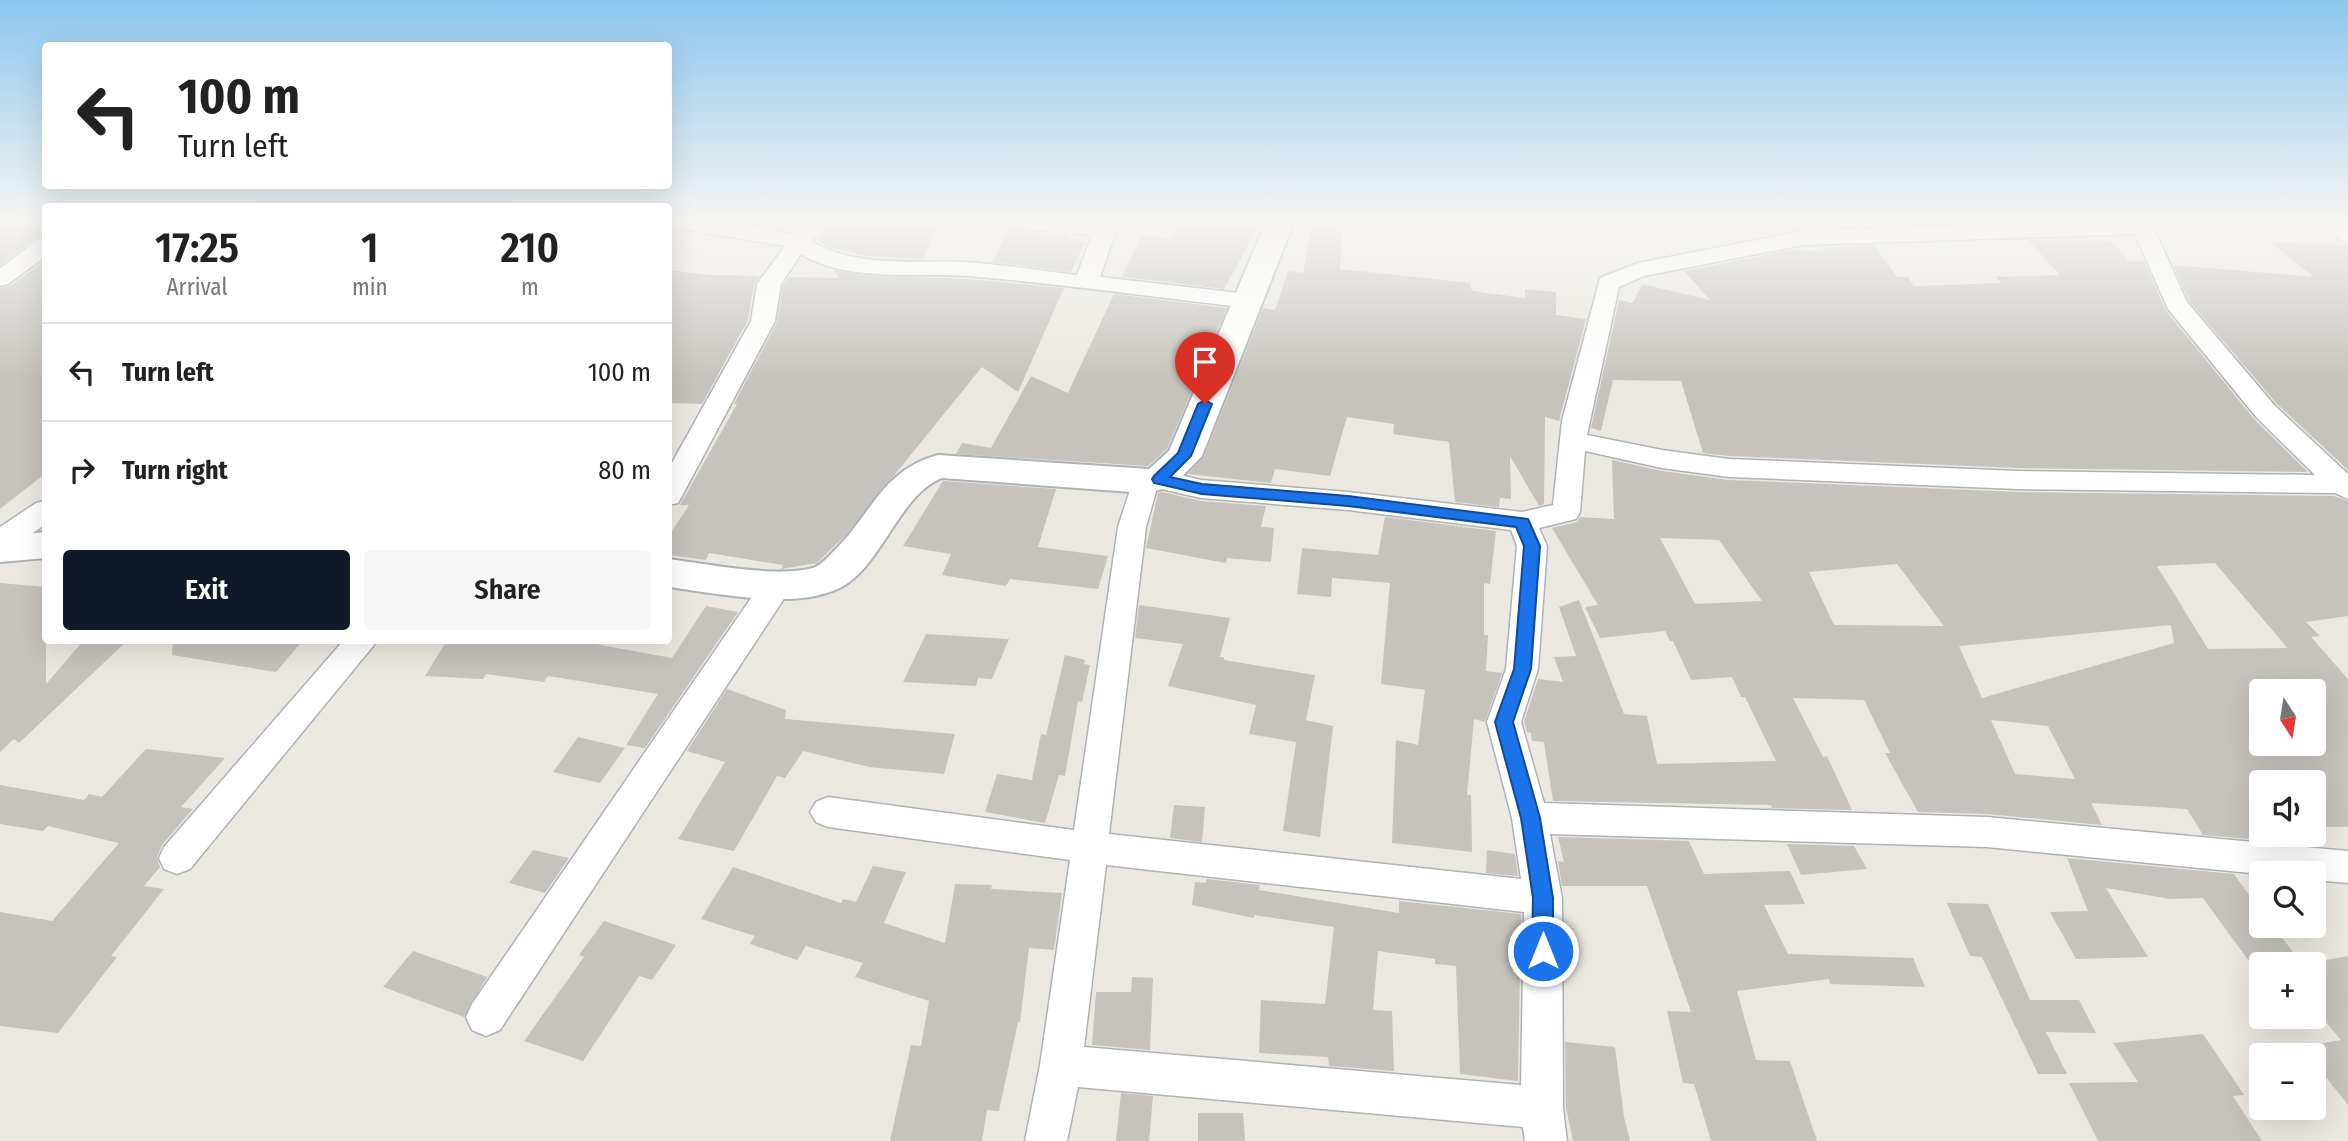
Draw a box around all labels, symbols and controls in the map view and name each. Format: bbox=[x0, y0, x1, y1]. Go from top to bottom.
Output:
text: 100 m bbox=[178, 67, 300, 126]
icon: left bbox=[63, 70, 154, 161]
text: Turn left bbox=[178, 127, 288, 165]
text: 17:25 bbox=[155, 223, 239, 273]
text: 1 bbox=[361, 223, 379, 273]
text: 210 bbox=[501, 223, 559, 273]
text: Arrival bbox=[167, 273, 227, 301]
text: min bbox=[352, 273, 388, 301]
text: m bbox=[521, 273, 539, 301]
pin bbox=[1175, 332, 1235, 404]
icon: arrive bbox=[1186, 343, 1224, 381]
icon: left bbox=[63, 353, 101, 391]
text: Turn left bbox=[122, 357, 214, 388]
text: 100 m bbox=[588, 357, 651, 388]
icon: right bbox=[63, 451, 101, 489]
text: Turn right bbox=[122, 455, 228, 486]
text: 80 m bbox=[598, 455, 651, 486]
button: Exit bbox=[63, 550, 350, 630]
button: Share bbox=[364, 550, 651, 630]
north arrow bbox=[2249, 679, 2326, 756]
map controls bbox=[2249, 679, 2326, 1120]
button: sound bbox=[2249, 770, 2326, 847]
button: search bbox=[2249, 861, 2326, 938]
position arrow bbox=[1506, 914, 1580, 988]
button: + bbox=[2249, 952, 2326, 1029]
button: − bbox=[2249, 1043, 2326, 1120]

